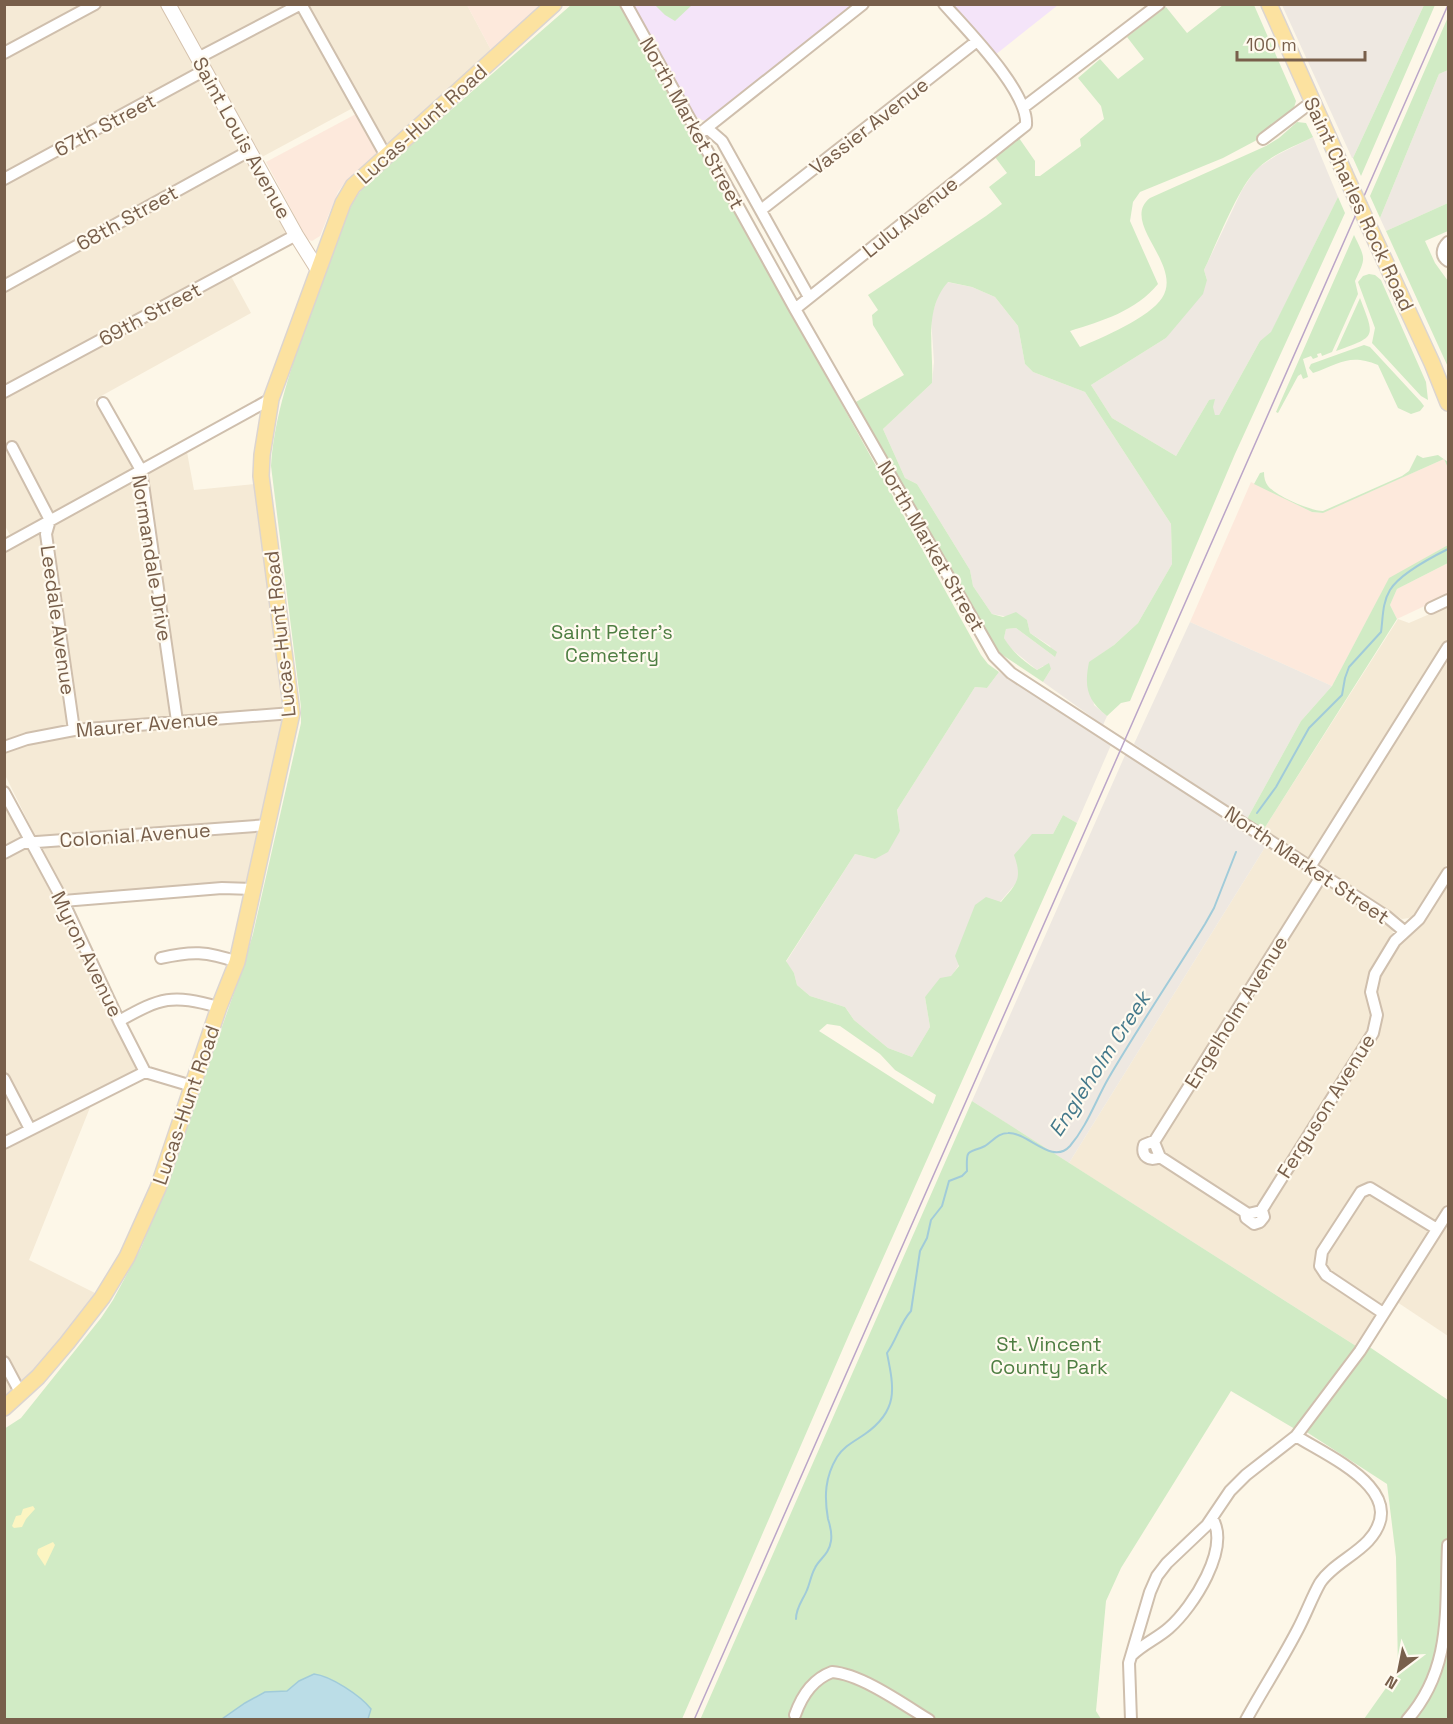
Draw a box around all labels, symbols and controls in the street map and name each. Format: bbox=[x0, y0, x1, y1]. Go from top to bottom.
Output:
scale bar bbox=[1237, 24, 1364, 62]
street label: North Market Street bbox=[634, 32, 750, 214]
text: 100 m bbox=[1246, 33, 1297, 56]
street label: Saint Louis Avenue bbox=[187, 52, 297, 224]
street label: Lucas-Hunt Road bbox=[351, 59, 493, 189]
street label: Vassier Avenue bbox=[804, 71, 934, 181]
street label: 67th Street bbox=[50, 87, 160, 163]
street label: Saint Charles Rock Road bbox=[1298, 93, 1420, 315]
street label: Lulu Avenue bbox=[857, 170, 963, 264]
street label: 68th Street bbox=[72, 179, 182, 257]
street label: 69th Street bbox=[94, 276, 206, 352]
street label: North Market Street bbox=[871, 456, 991, 636]
street label: Normandale Drive bbox=[126, 473, 178, 643]
street label: Leedale Avenue bbox=[35, 543, 81, 697]
street label: Lucas-Hunt Road bbox=[258, 550, 302, 718]
park label: Saint Peter's Cemetery bbox=[551, 619, 673, 668]
street label: Maurer Avenue bbox=[75, 705, 219, 743]
street label: North Market Street bbox=[1220, 800, 1394, 930]
street label: Colonial Avenue bbox=[59, 817, 211, 853]
street label: Myron Avenue bbox=[45, 887, 129, 1021]
street label: Engelholm Avenue bbox=[1179, 931, 1293, 1093]
water label: Engleholm Creek bbox=[1042, 984, 1157, 1142]
street label: Lucas-Hunt Road bbox=[147, 1022, 225, 1188]
street label: Ferguson Avenue bbox=[1271, 1029, 1381, 1183]
park label: St. Vincent County Park bbox=[990, 1331, 1108, 1380]
north arrow bbox=[1369, 1640, 1429, 1700]
text: N bbox=[1381, 1671, 1401, 1694]

